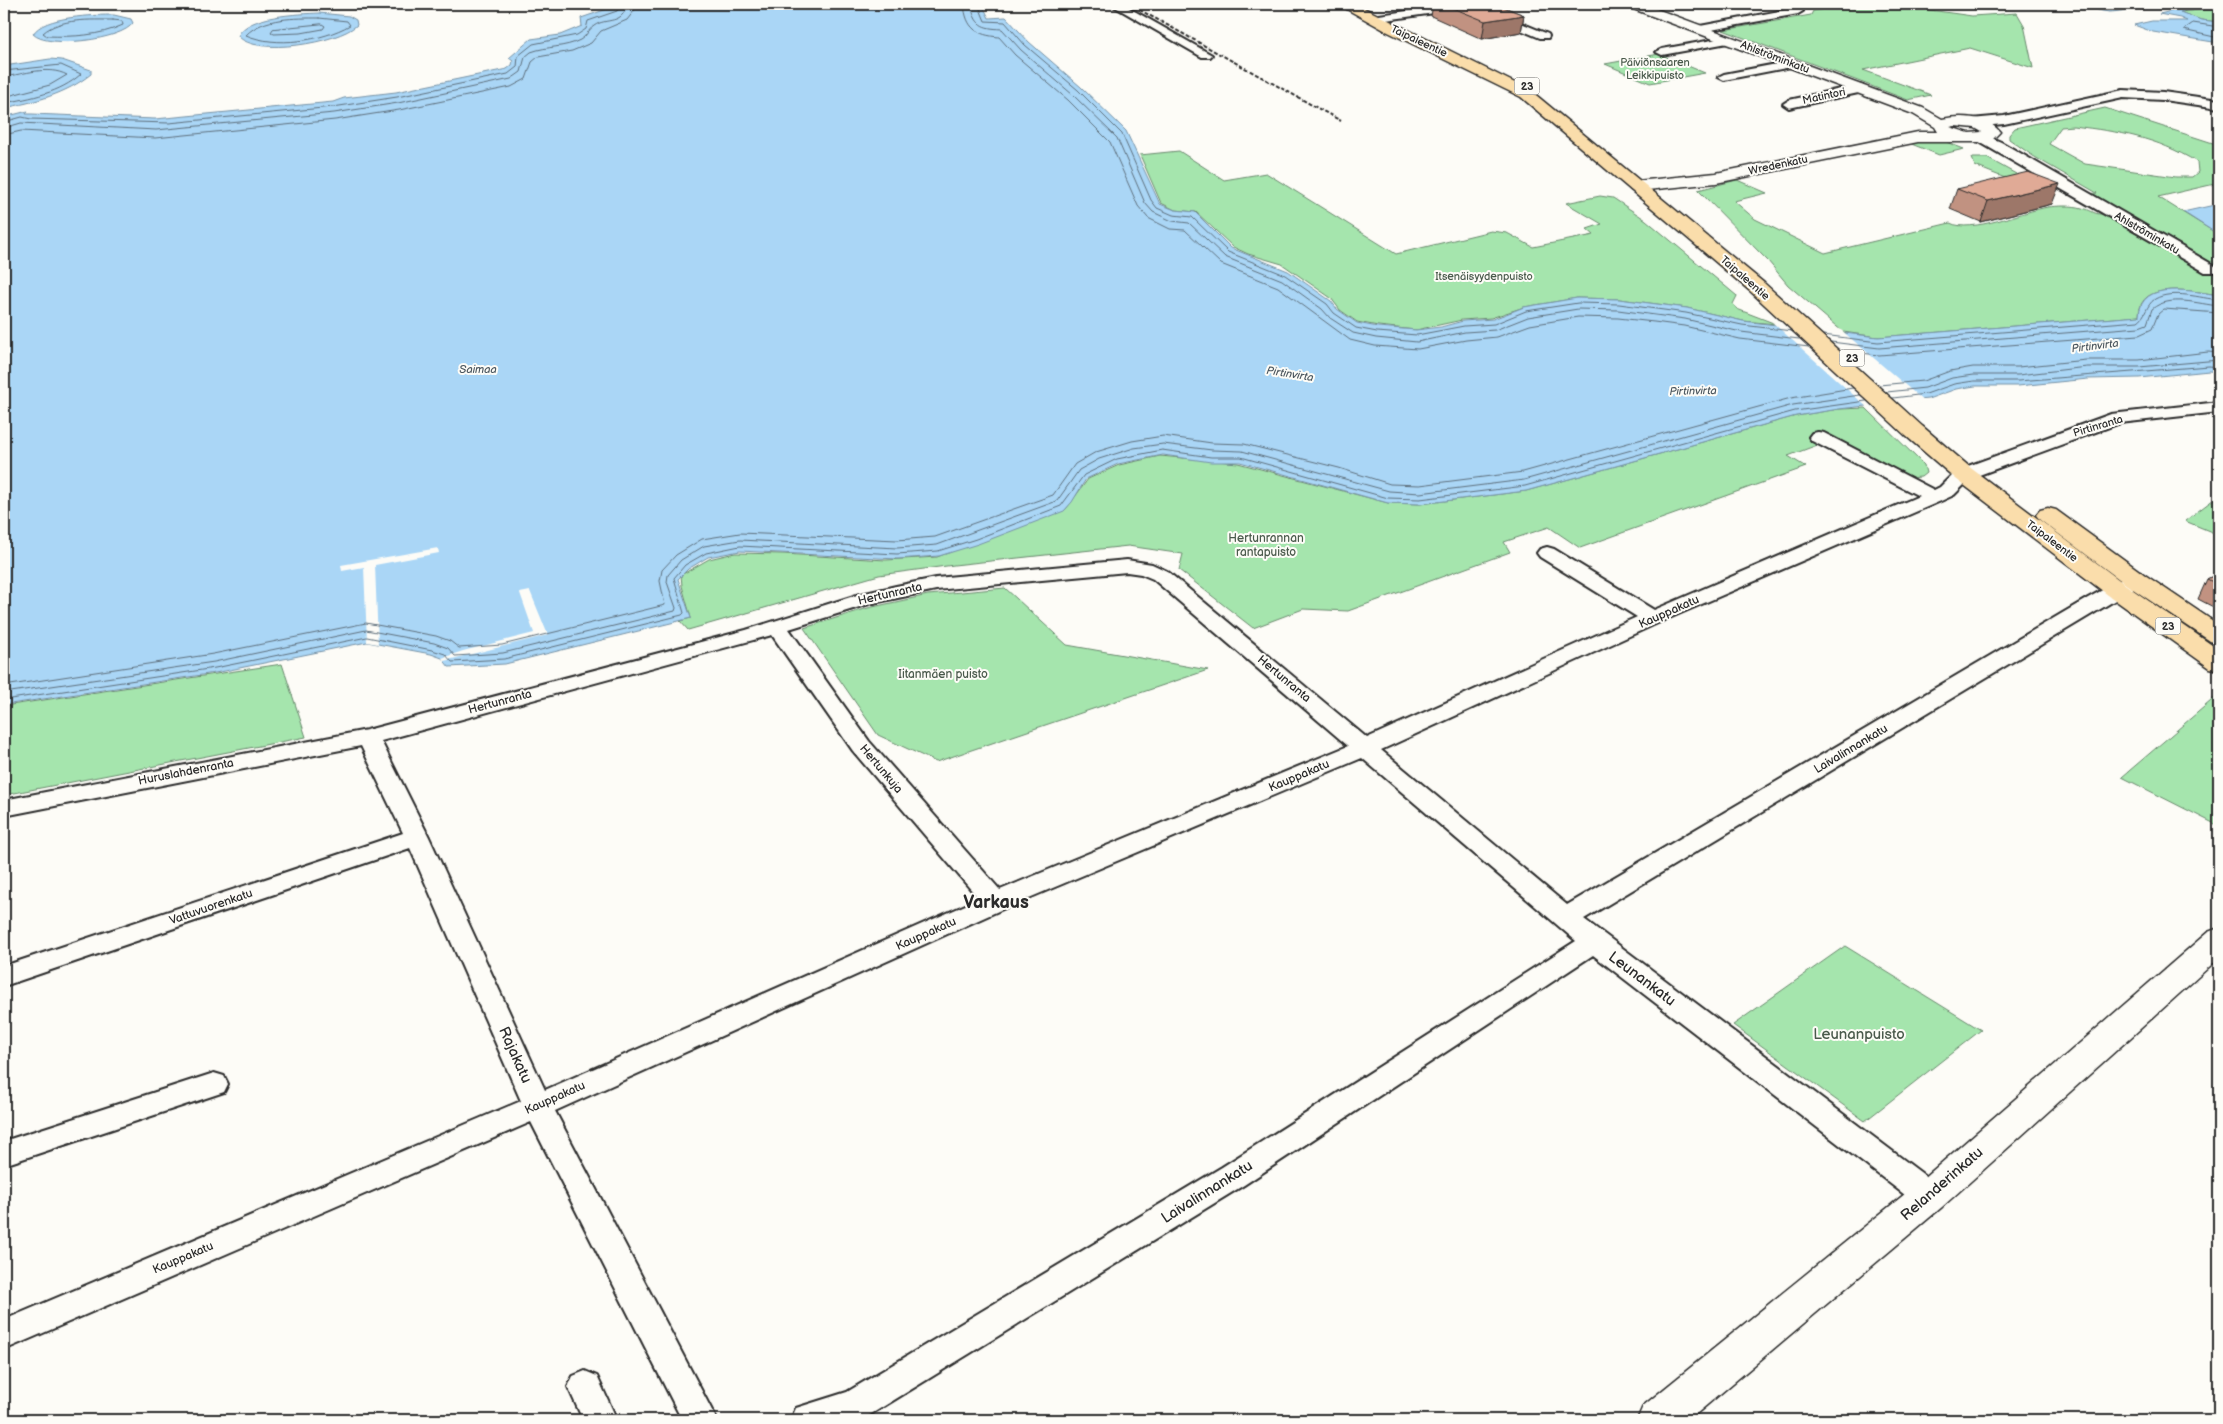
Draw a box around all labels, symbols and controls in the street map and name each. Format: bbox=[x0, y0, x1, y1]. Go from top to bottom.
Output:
street label: Taipaleentie bbox=[1389, 22, 1450, 60]
street label: Ahlströminkatu bbox=[1739, 38, 1811, 76]
park label: Päiviönsaaren Leikkipuisto bbox=[1620, 56, 1690, 82]
road number: 23 bbox=[1514, 78, 1540, 94]
street label: Matintori bbox=[1801, 85, 1847, 107]
street label: Wredenkatu bbox=[1747, 152, 1809, 178]
street label: Ahlströminkatu bbox=[2112, 209, 2182, 257]
street label: Taipaleentie bbox=[1718, 253, 1773, 303]
park label: Itsenäisyydenpuisto bbox=[1435, 270, 1533, 283]
water label: Pirtinvirta bbox=[2071, 337, 2119, 355]
road number: 23 bbox=[1840, 349, 1864, 366]
water label: Saimaa bbox=[459, 363, 497, 376]
water label: Pirtinvirta bbox=[1266, 364, 1314, 384]
water label: Pirtinvirta bbox=[1669, 384, 1717, 398]
street label: Pirtinranta bbox=[2072, 412, 2124, 440]
street label: Taipaleentie bbox=[2024, 517, 2081, 565]
park label: Hertunrannan rantapuisto bbox=[1228, 531, 1304, 560]
street label: Hertunranta bbox=[857, 579, 924, 609]
street label: Kauppakatu bbox=[1636, 592, 1702, 632]
road number: 23 bbox=[2156, 618, 2180, 634]
street label: Hertunranta bbox=[1254, 652, 1314, 706]
park label: Iitanmäen puisto bbox=[898, 667, 988, 682]
street label: Hertunranta bbox=[467, 686, 534, 718]
street label: Laivalinnankatu bbox=[1811, 721, 1891, 777]
street label: Hertunkuja bbox=[856, 741, 906, 797]
street label: Huruslahdenranta bbox=[137, 755, 235, 789]
street label: Kauppakatu bbox=[1266, 756, 1332, 796]
street label: Vattuvuorenkatu bbox=[167, 886, 255, 928]
district label: Varkaus bbox=[963, 892, 1029, 913]
street label: Kauppakatu bbox=[893, 914, 959, 954]
street label: Leunankatu bbox=[1605, 948, 1679, 1010]
street label: Rajakatu bbox=[494, 1024, 536, 1086]
park label: Leunanpuisto bbox=[1813, 1025, 1905, 1044]
street label: Kauppakatu bbox=[522, 1078, 588, 1118]
street label: Relanderinkatu bbox=[1897, 1143, 1987, 1225]
street label: Laivalinnankatu bbox=[1158, 1156, 1256, 1228]
street label: Kauppakatu bbox=[150, 1238, 216, 1278]

